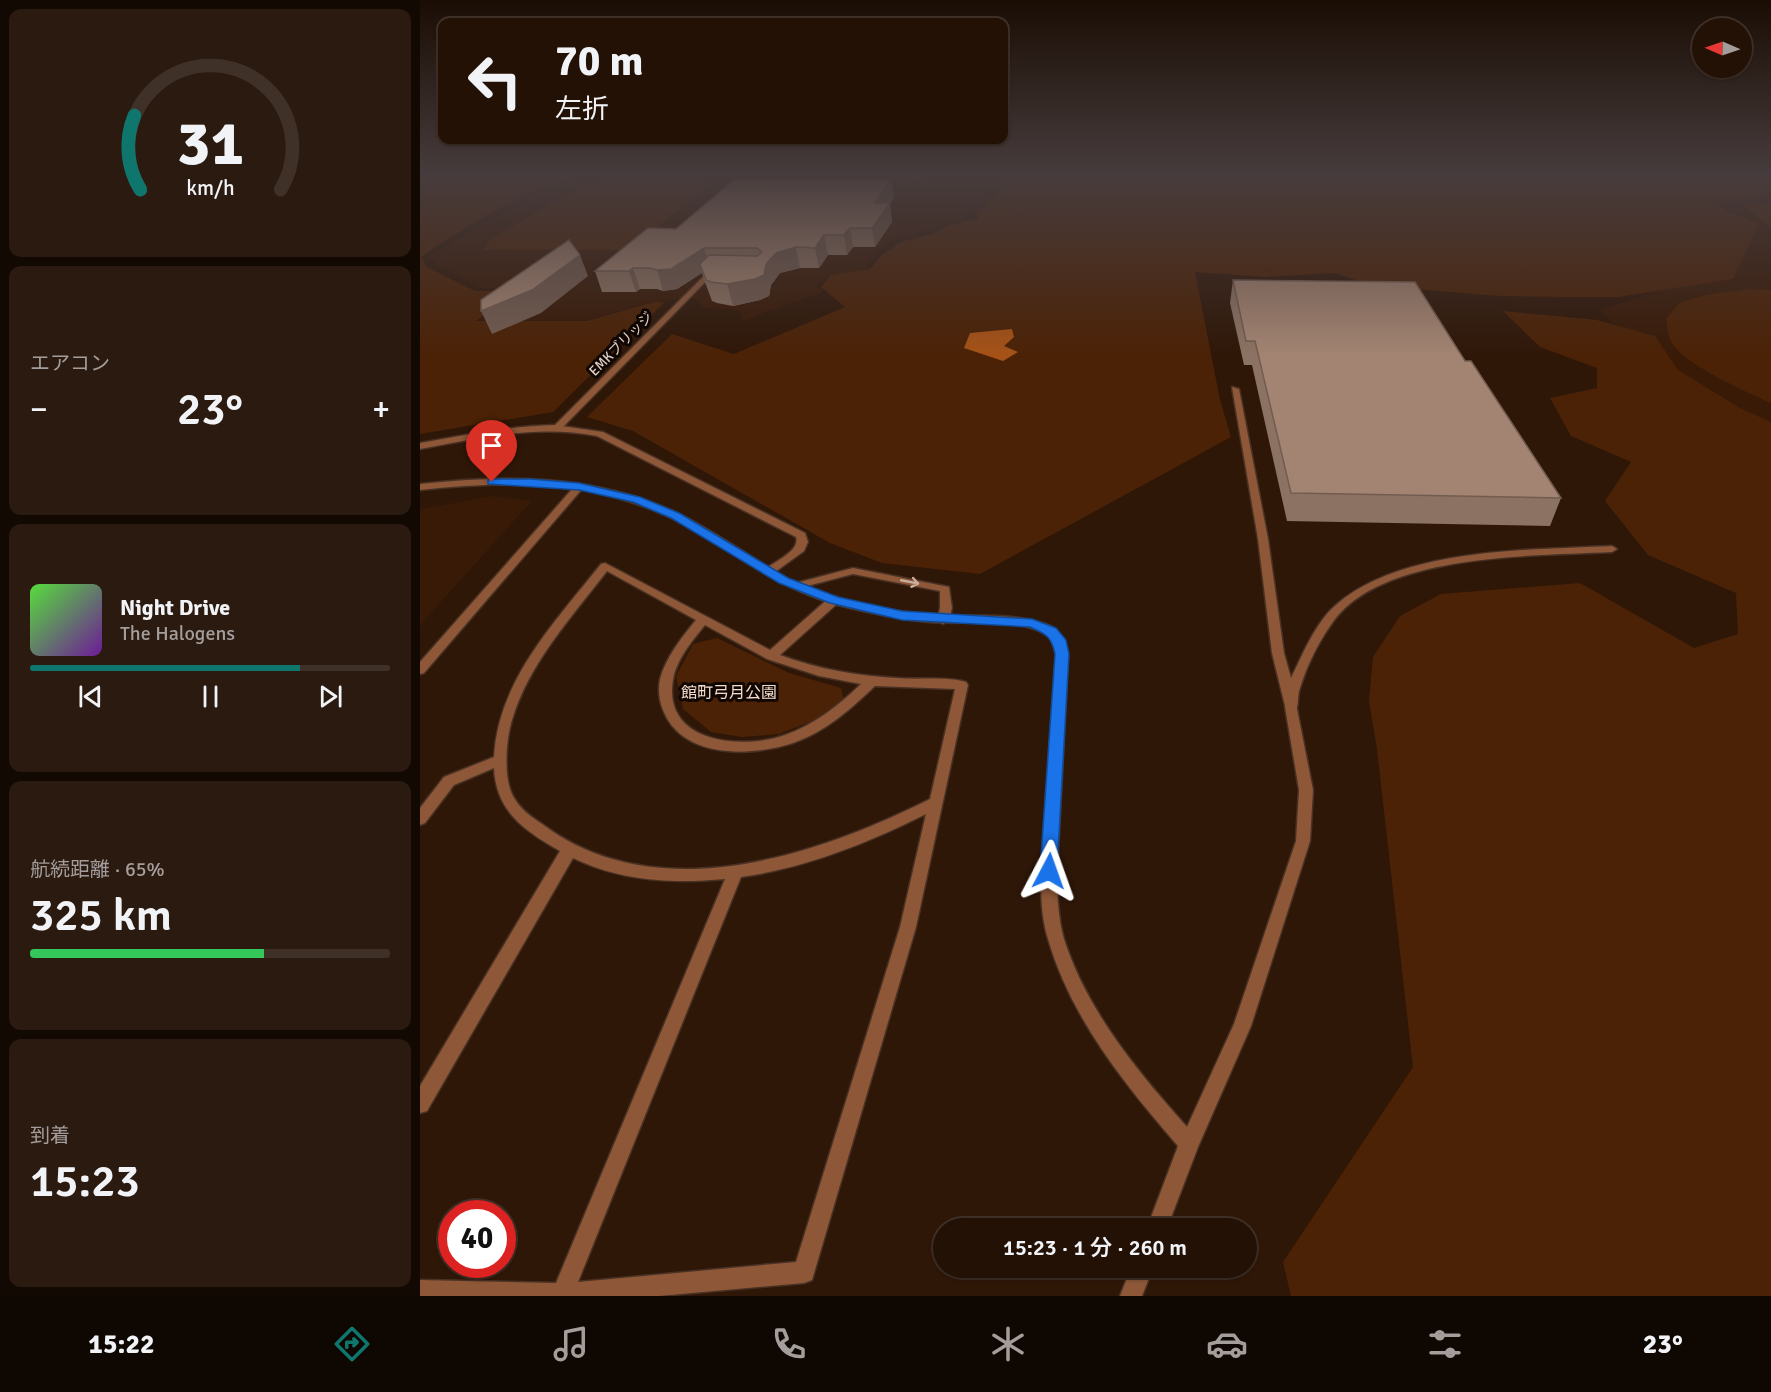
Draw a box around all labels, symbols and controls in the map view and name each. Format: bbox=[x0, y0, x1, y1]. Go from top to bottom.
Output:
north arrow bbox=[1692, 18, 1752, 78]
map controls bbox=[1692, 18, 1752, 78]
text: 70 m bbox=[555, 36, 644, 87]
icon: left bbox=[456, 42, 534, 120]
text: 左折 bbox=[555, 93, 609, 126]
text: 31 bbox=[176, 105, 244, 182]
text: km/h bbox=[186, 176, 234, 202]
street label: EMKブリッジ bbox=[585, 308, 657, 380]
text: エアコン bbox=[30, 351, 110, 376]
text: 23° bbox=[177, 382, 243, 437]
text: − bbox=[30, 389, 48, 430]
text: + bbox=[372, 389, 390, 430]
pin bbox=[466, 420, 517, 482]
icon: arrive bbox=[475, 429, 508, 462]
one-way arrow bbox=[900, 577, 920, 588]
text: Night Drive bbox=[120, 594, 230, 621]
text: The Halogens bbox=[120, 621, 235, 646]
icon: previous bbox=[74, 680, 107, 713]
icon: pause bbox=[194, 680, 227, 713]
icon: next bbox=[314, 680, 347, 713]
park label: 館町弓月公園 bbox=[681, 683, 777, 703]
position arrow bbox=[1017, 839, 1081, 903]
text: 航続距離 · 65% bbox=[30, 857, 165, 882]
text: 325 km bbox=[30, 888, 172, 943]
text: 到着 bbox=[30, 1123, 70, 1148]
text: 15:23 bbox=[30, 1154, 140, 1209]
speed limit sign: 40 bbox=[438, 1200, 516, 1278]
text: 15:23 · 1 分 · 260 m bbox=[1003, 1234, 1187, 1261]
icon: directions bbox=[331, 1323, 373, 1365]
icon: music bbox=[550, 1323, 592, 1365]
icon: phone bbox=[768, 1323, 810, 1365]
icon: climate bbox=[987, 1323, 1029, 1365]
icon: car bbox=[1206, 1323, 1248, 1365]
icon: filters bbox=[1424, 1323, 1466, 1365]
text: 15:22 bbox=[88, 1328, 155, 1361]
text: 23° bbox=[1643, 1328, 1683, 1361]

